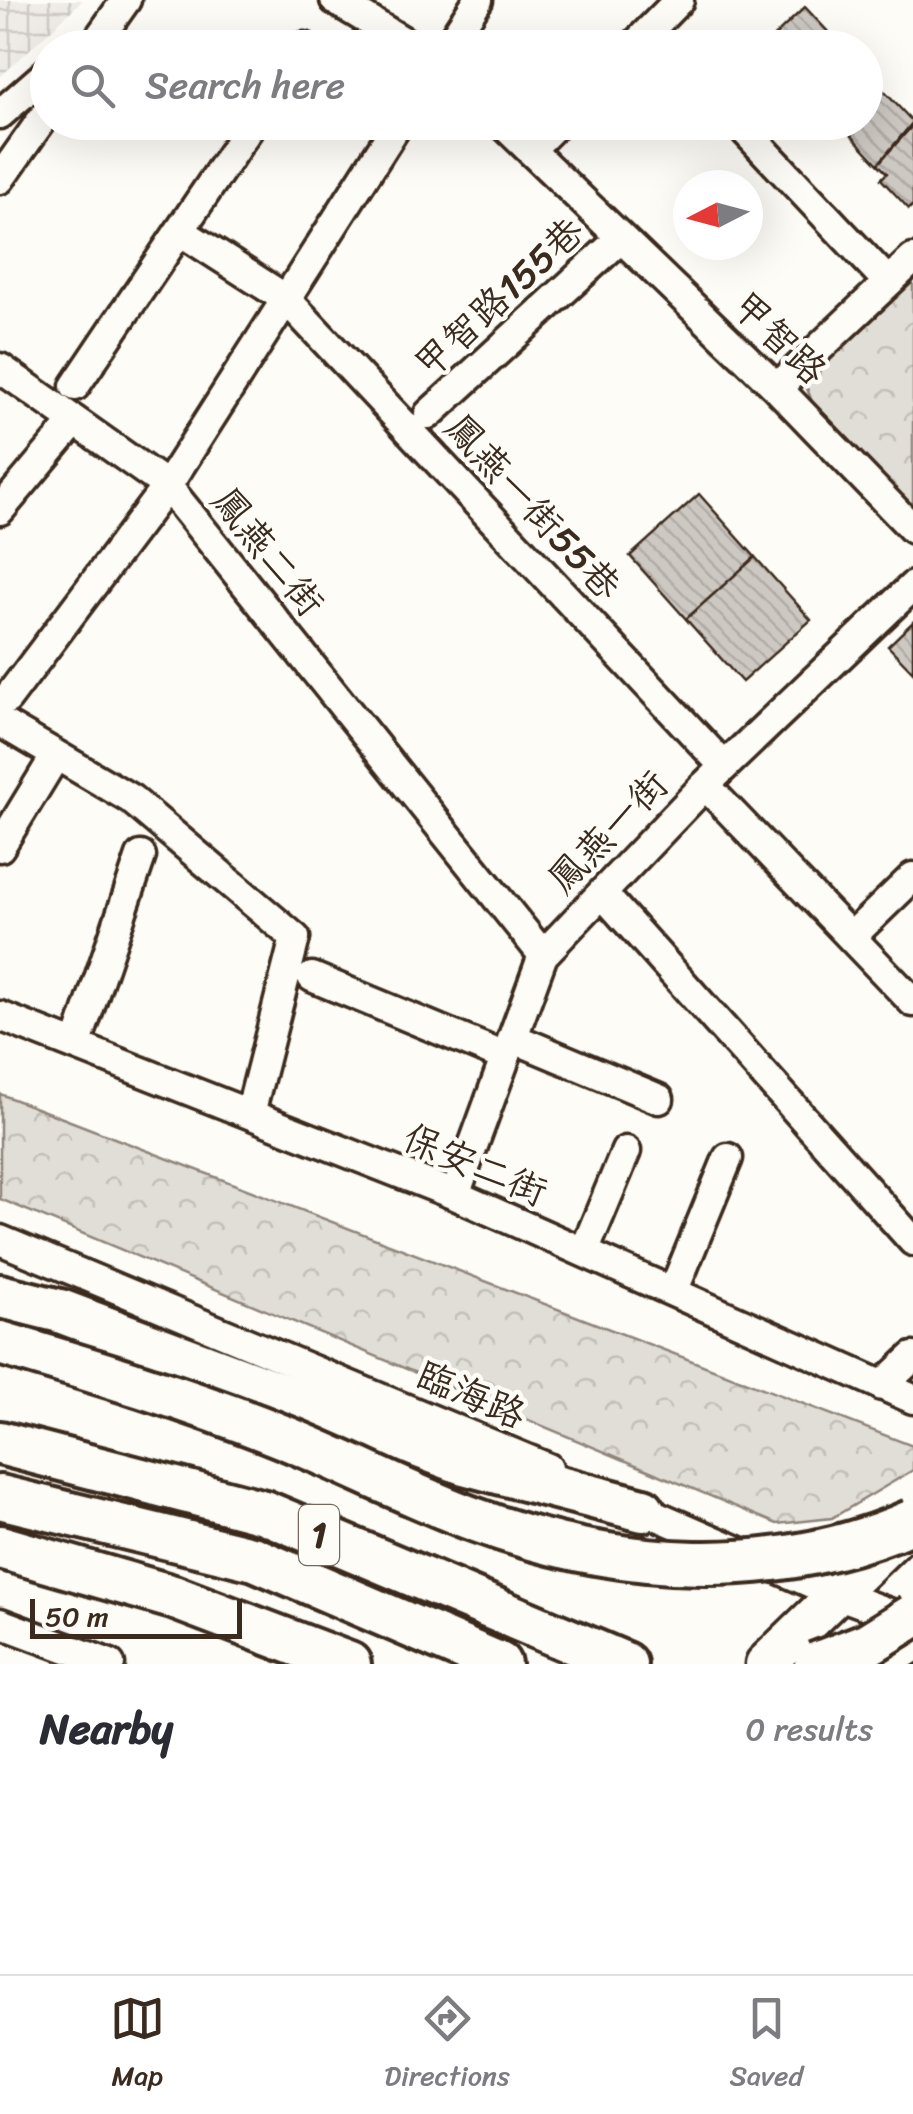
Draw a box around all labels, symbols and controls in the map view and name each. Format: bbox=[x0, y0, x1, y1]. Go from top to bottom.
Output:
search box bbox=[30, 30, 883, 140]
text: Search here bbox=[145, 52, 345, 119]
icon: search bbox=[65, 58, 120, 113]
north arrow bbox=[673, 170, 763, 260]
street label: 甲智路155巷 bbox=[398, 200, 600, 396]
street label: 甲智路 bbox=[715, 274, 843, 402]
street label: 鳳燕一街55巷 bbox=[428, 398, 638, 616]
street label: 鳳燕二街 bbox=[194, 472, 342, 632]
street label: 鳳燕一街 bbox=[531, 754, 685, 910]
street label: 保安二街 bbox=[392, 1104, 558, 1226]
street label: 臨海路 bbox=[405, 1342, 537, 1448]
road number: 1 bbox=[299, 1505, 339, 1565]
text: 50 m bbox=[45, 1592, 109, 1641]
scale bar bbox=[30, 1594, 242, 1638]
text: Nearby bbox=[40, 1692, 173, 1766]
text: 0 results bbox=[745, 1701, 873, 1758]
tab: Map bbox=[110, 1991, 165, 2100]
tab: Directions bbox=[384, 1991, 510, 2100]
tab: Saved bbox=[729, 1991, 803, 2100]

